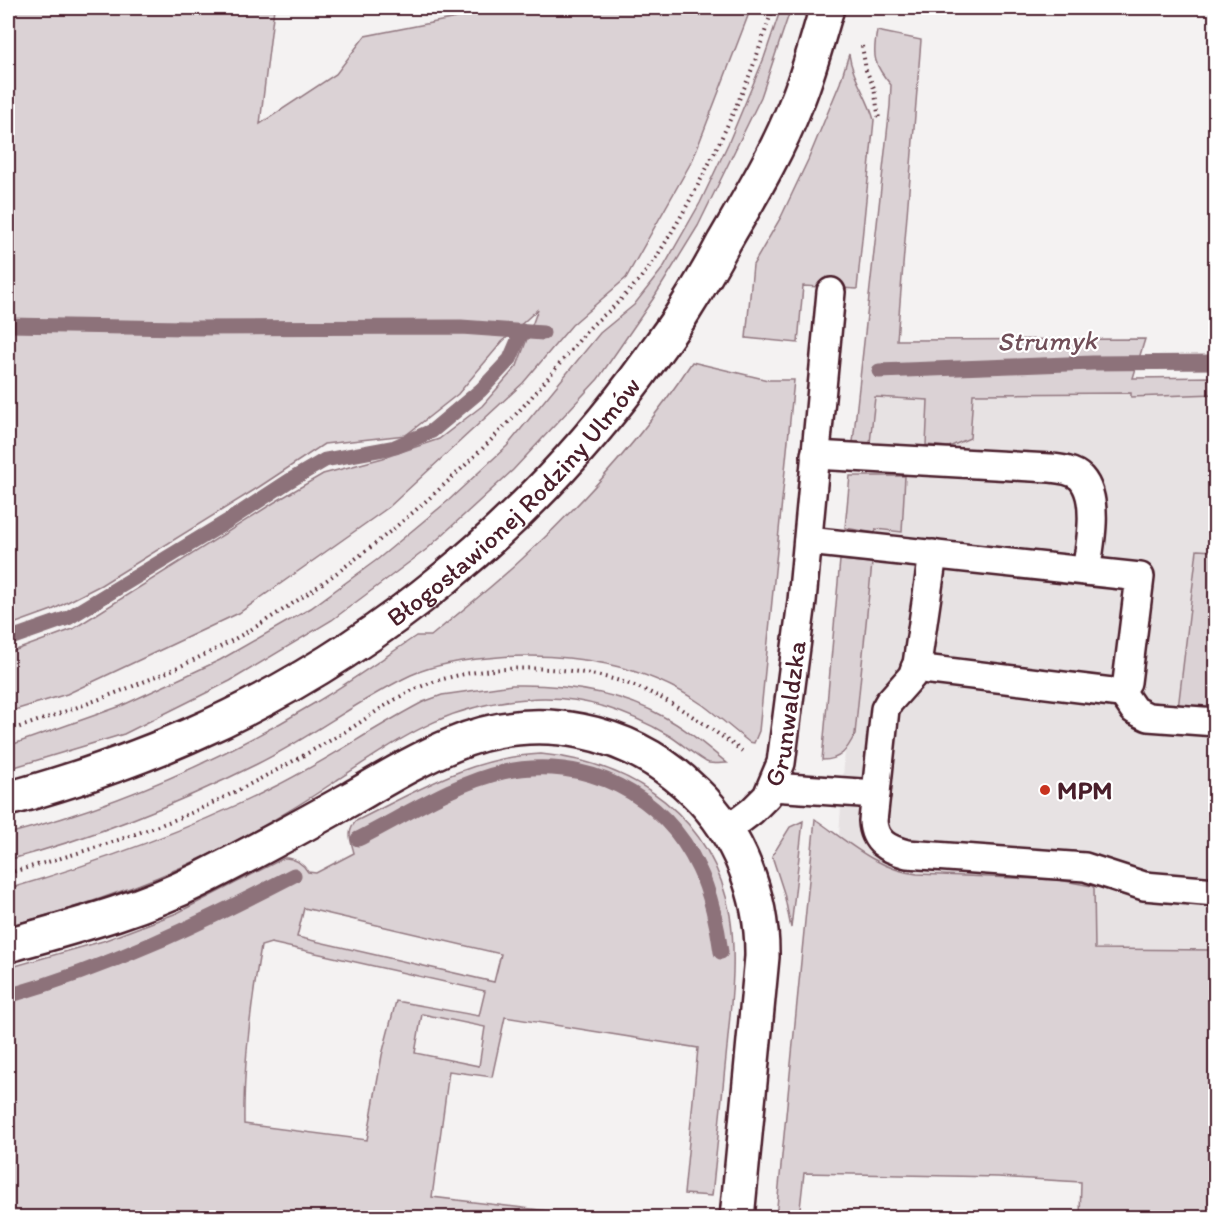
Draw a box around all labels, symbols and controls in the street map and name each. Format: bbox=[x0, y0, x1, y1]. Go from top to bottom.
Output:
water label: Strumyk bbox=[997, 323, 1099, 358]
street label: Błogosławionej Rodziny Ulmów bbox=[380, 371, 647, 633]
street label: Grunwaldzka bbox=[757, 638, 813, 791]
place label: MPM bbox=[1057, 774, 1113, 806]
marker: MPM bbox=[1038, 783, 1052, 797]

